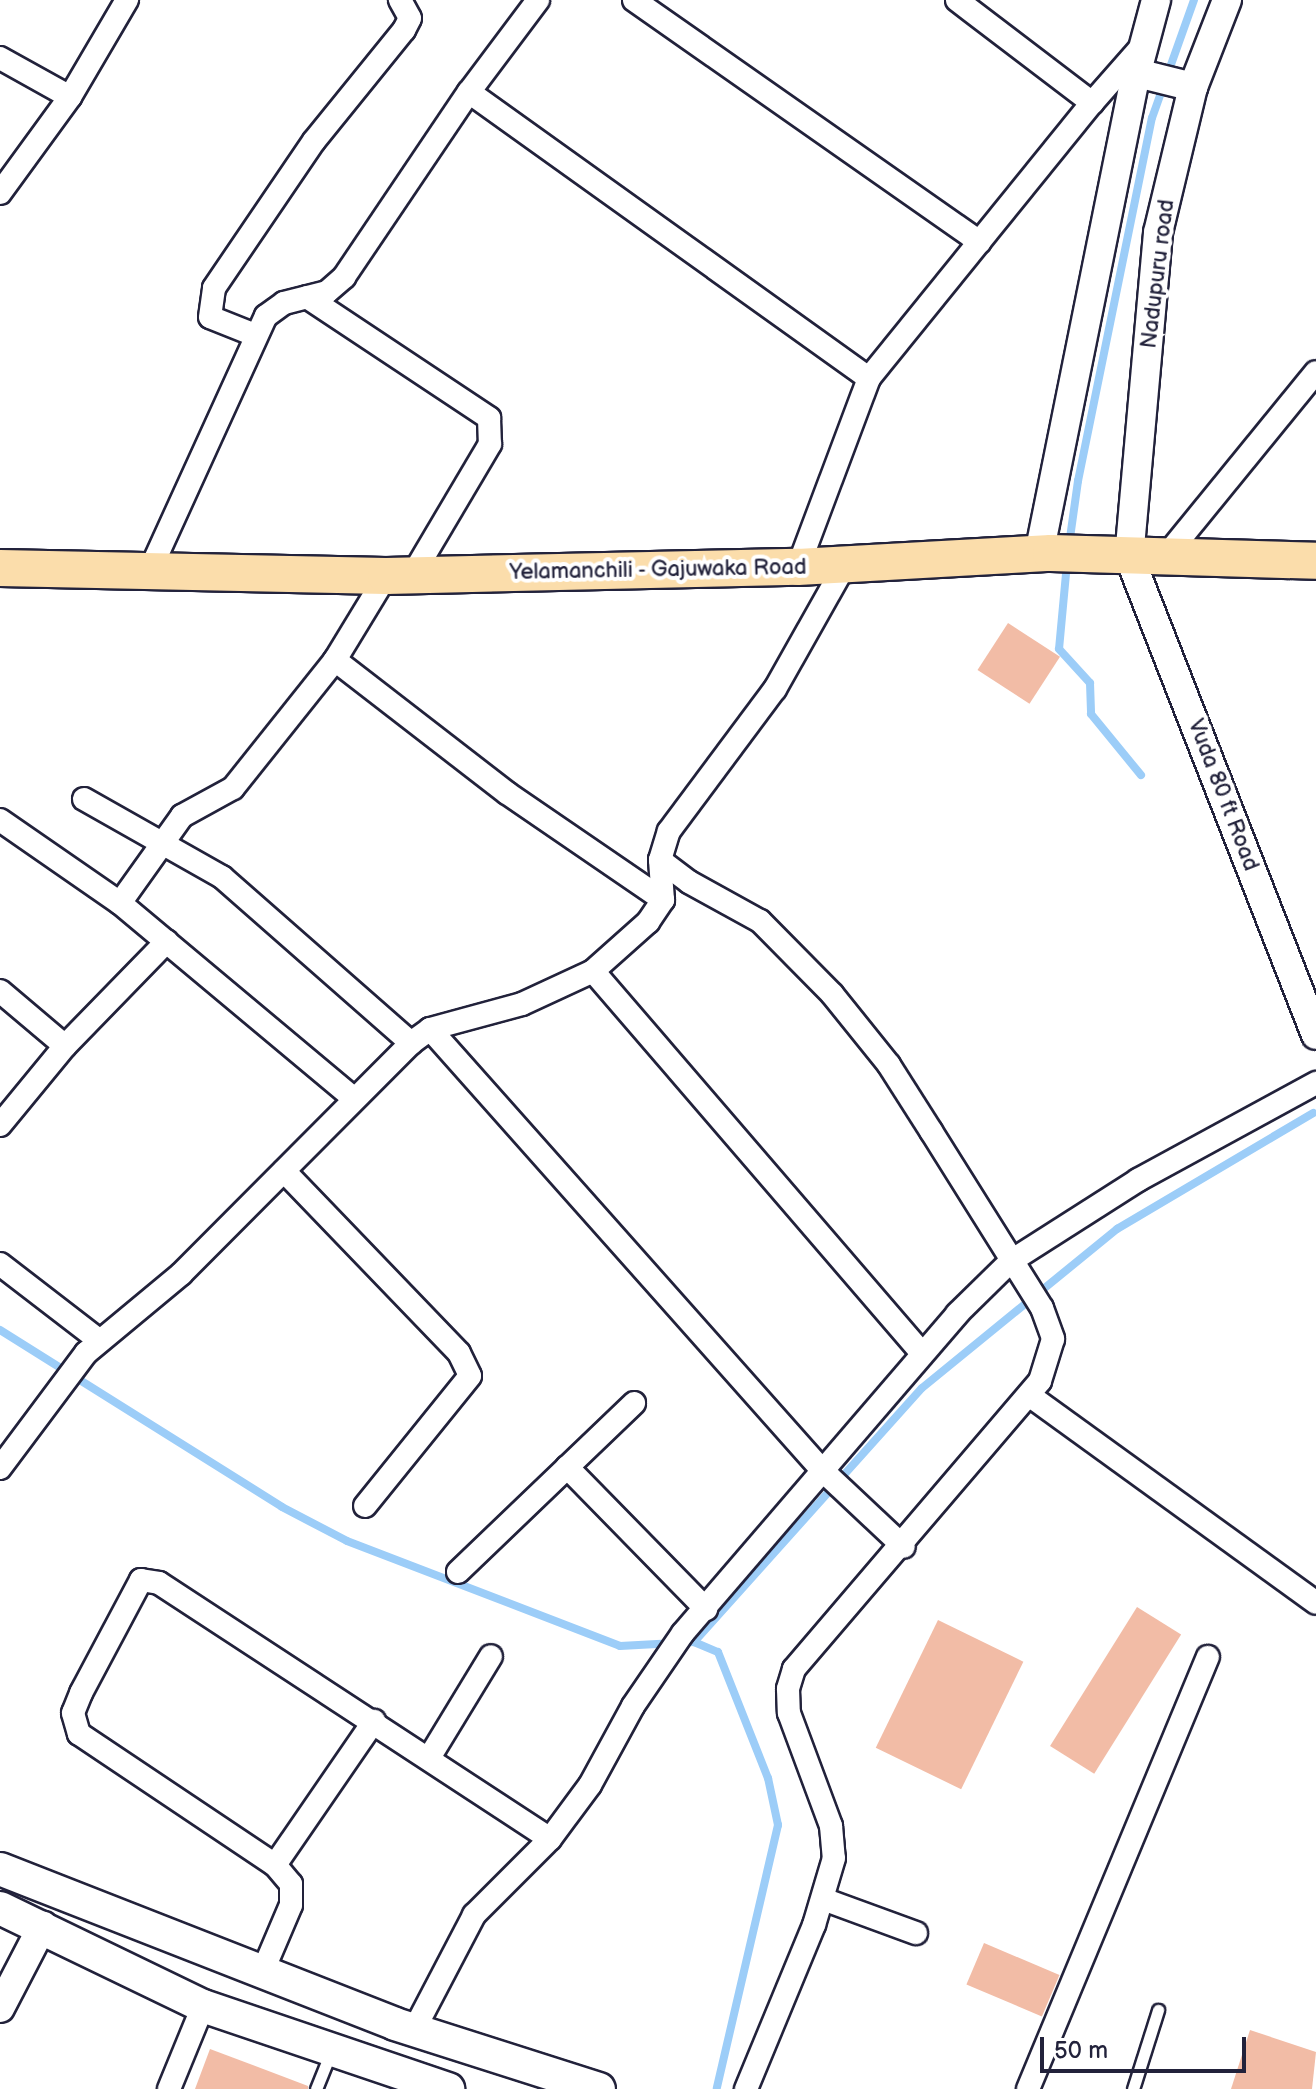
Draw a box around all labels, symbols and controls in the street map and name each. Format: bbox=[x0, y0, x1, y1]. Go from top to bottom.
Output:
street label: Nadupuru road bbox=[1136, 198, 1180, 350]
street label: Yelamanchili - Gajuwaka Road bbox=[508, 554, 808, 586]
street label: Vuda 80 ft Road bbox=[1182, 715, 1264, 875]
scale bar bbox=[1044, 2021, 1250, 2071]
text: 50 m bbox=[1054, 2036, 1108, 2065]

